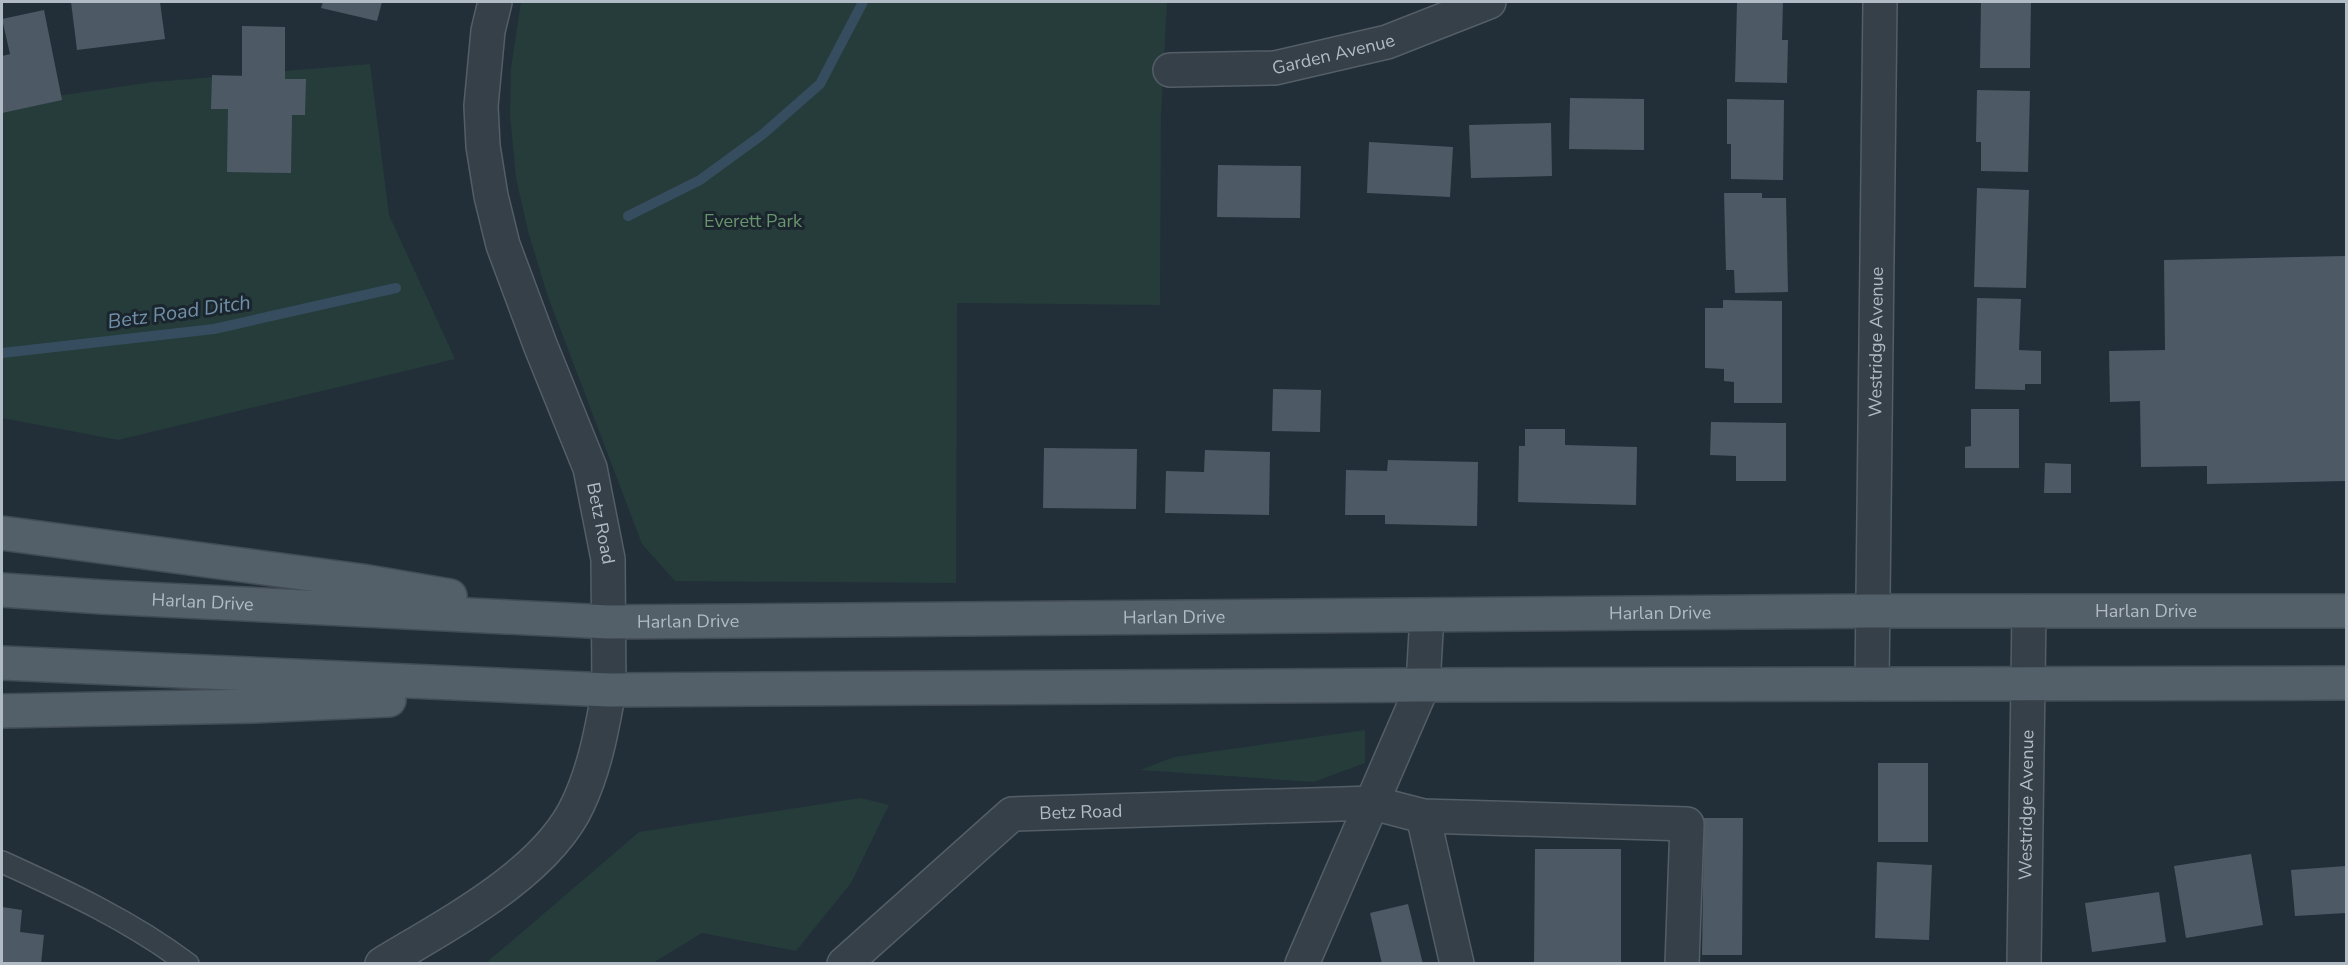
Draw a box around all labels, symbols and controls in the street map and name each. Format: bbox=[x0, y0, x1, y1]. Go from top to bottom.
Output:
street label: Garden Avenue bbox=[1270, 28, 1398, 80]
park label: Everett Park bbox=[704, 209, 803, 233]
street label: Westridge Avenue bbox=[1863, 267, 1889, 417]
water label: Betz Road Ditch bbox=[106, 289, 252, 335]
street label: Betz Road bbox=[581, 480, 621, 566]
street label: Harlan Drive bbox=[151, 587, 254, 616]
street label: Harlan Drive bbox=[2095, 599, 2197, 623]
street label: Harlan Drive bbox=[1609, 600, 1711, 625]
street label: Harlan Drive bbox=[1123, 605, 1225, 630]
street label: Harlan Drive bbox=[637, 609, 739, 634]
street label: Westridge Avenue bbox=[2013, 730, 2039, 880]
street label: Betz Road bbox=[1039, 799, 1123, 825]

